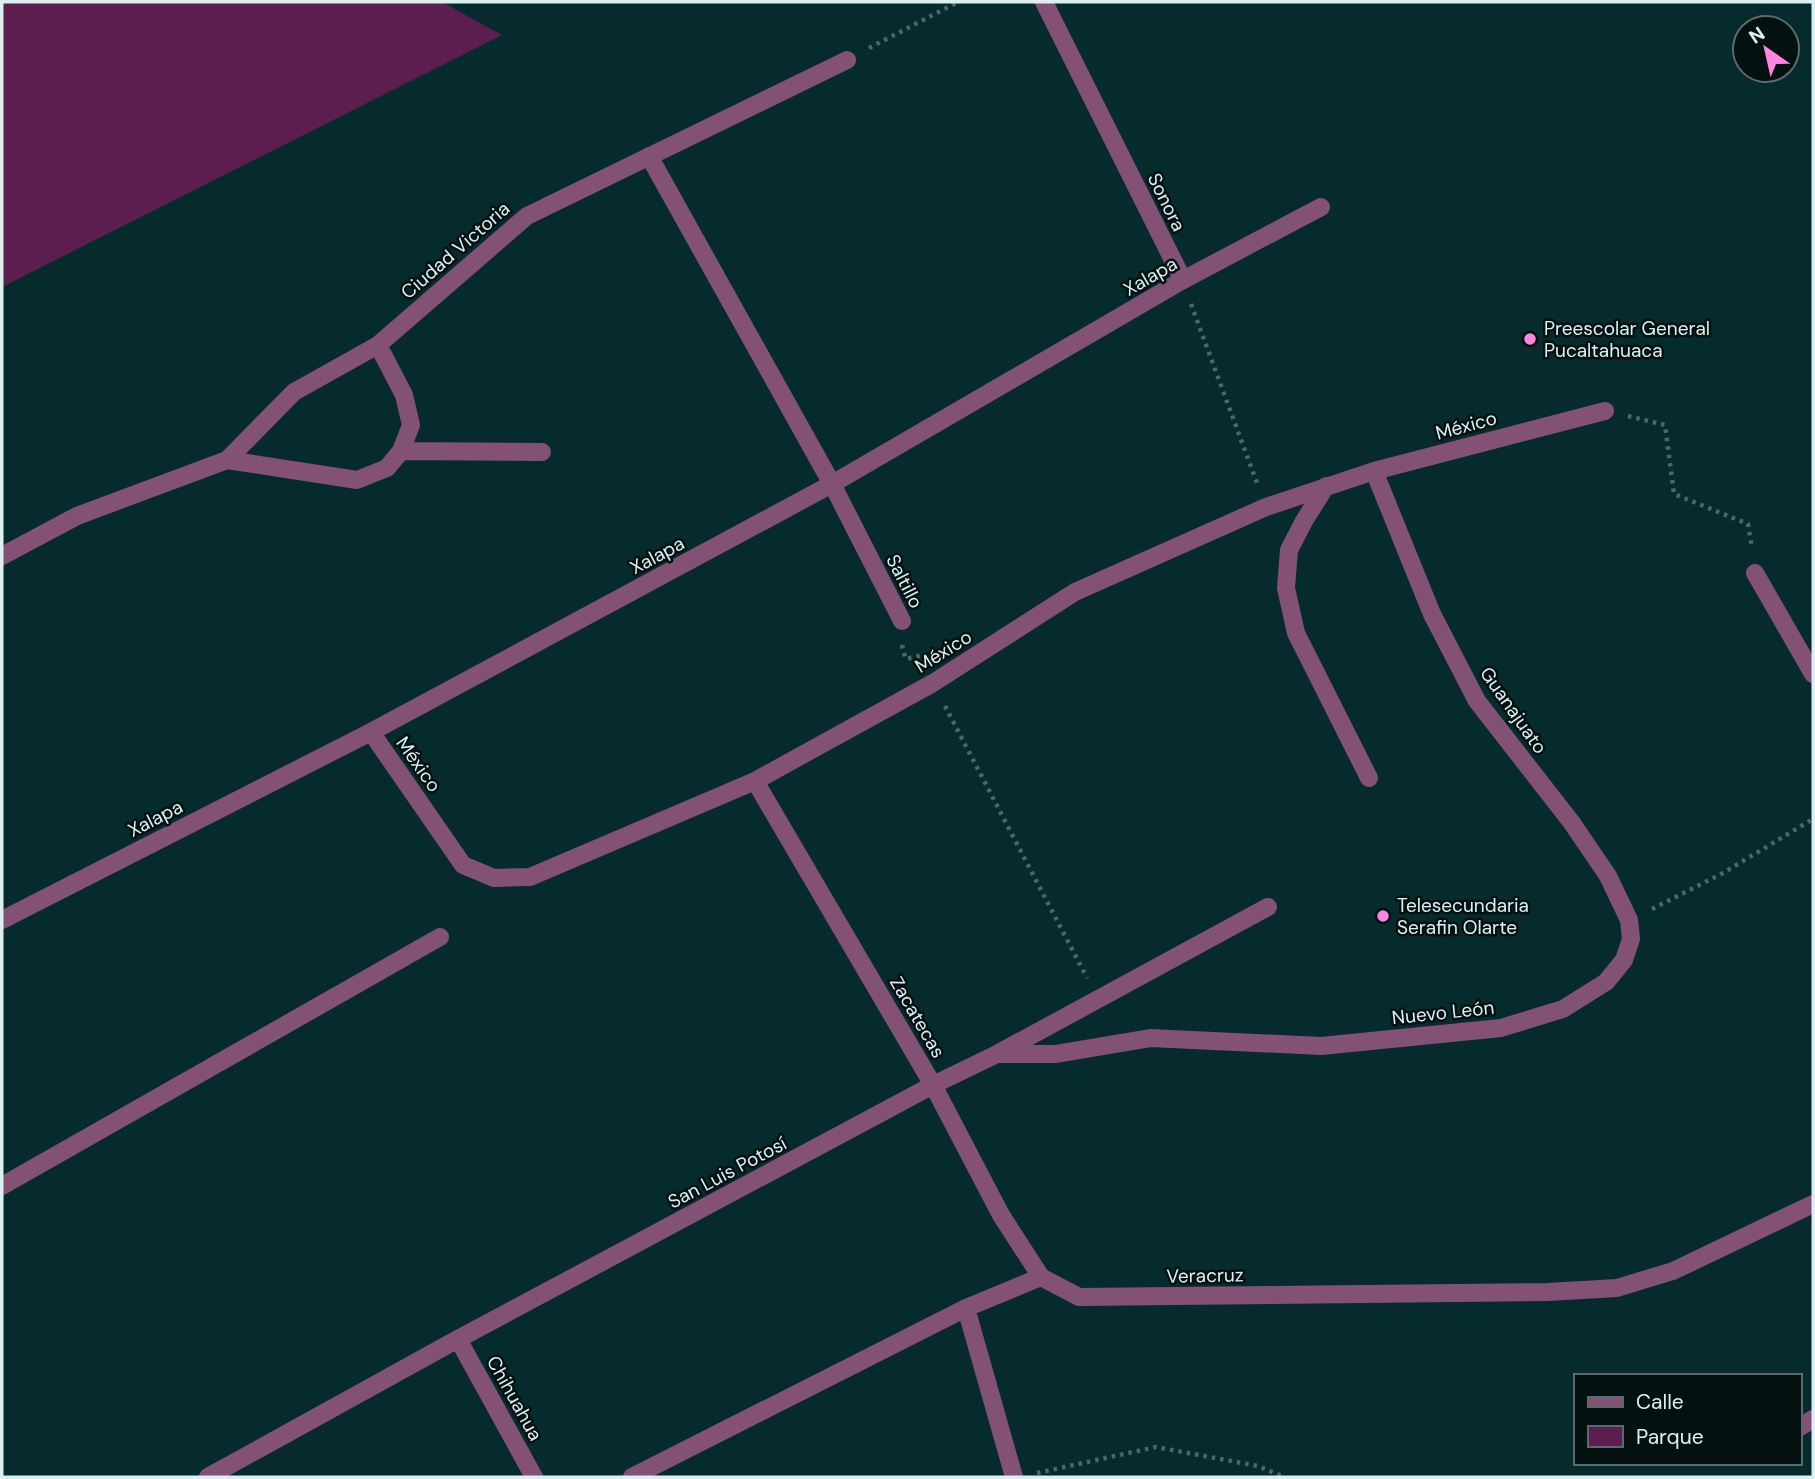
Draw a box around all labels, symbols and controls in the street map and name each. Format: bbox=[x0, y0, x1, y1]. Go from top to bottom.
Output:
north arrow bbox=[1731, 14, 1801, 84]
text: N bbox=[1744, 21, 1770, 50]
street label: Sonora bbox=[1142, 169, 1191, 235]
street label: Ciudad Victoria bbox=[396, 196, 515, 305]
street label: Xalapa bbox=[1119, 251, 1182, 302]
place label: Preescolar General Pucaltahuaca bbox=[1544, 316, 1710, 363]
marker: Preescolar General Pucaltahuaca bbox=[1522, 331, 1538, 347]
street label: México bbox=[1433, 405, 1500, 446]
street label: Xalapa bbox=[626, 531, 689, 580]
street label: Saltillo bbox=[880, 550, 929, 612]
street label: México bbox=[910, 624, 976, 679]
street label: Guanajuato bbox=[1474, 662, 1553, 759]
street label: México bbox=[390, 732, 447, 797]
street label: Xalapa bbox=[124, 794, 187, 843]
place label: Telesecundaria Serafin Olarte bbox=[1397, 893, 1529, 940]
marker: Telesecundaria Serafin Olarte bbox=[1375, 908, 1391, 924]
street label: Zacatecas bbox=[884, 972, 951, 1063]
street label: Nuevo León bbox=[1391, 995, 1496, 1030]
street label: San Luis Potosí bbox=[664, 1130, 792, 1214]
street label: Veracruz bbox=[1166, 1262, 1244, 1289]
street label: Chihuahua bbox=[481, 1351, 548, 1445]
legend bbox=[1574, 1374, 1801, 1465]
text: Calle bbox=[1636, 1388, 1684, 1416]
text: Parque bbox=[1636, 1423, 1704, 1451]

